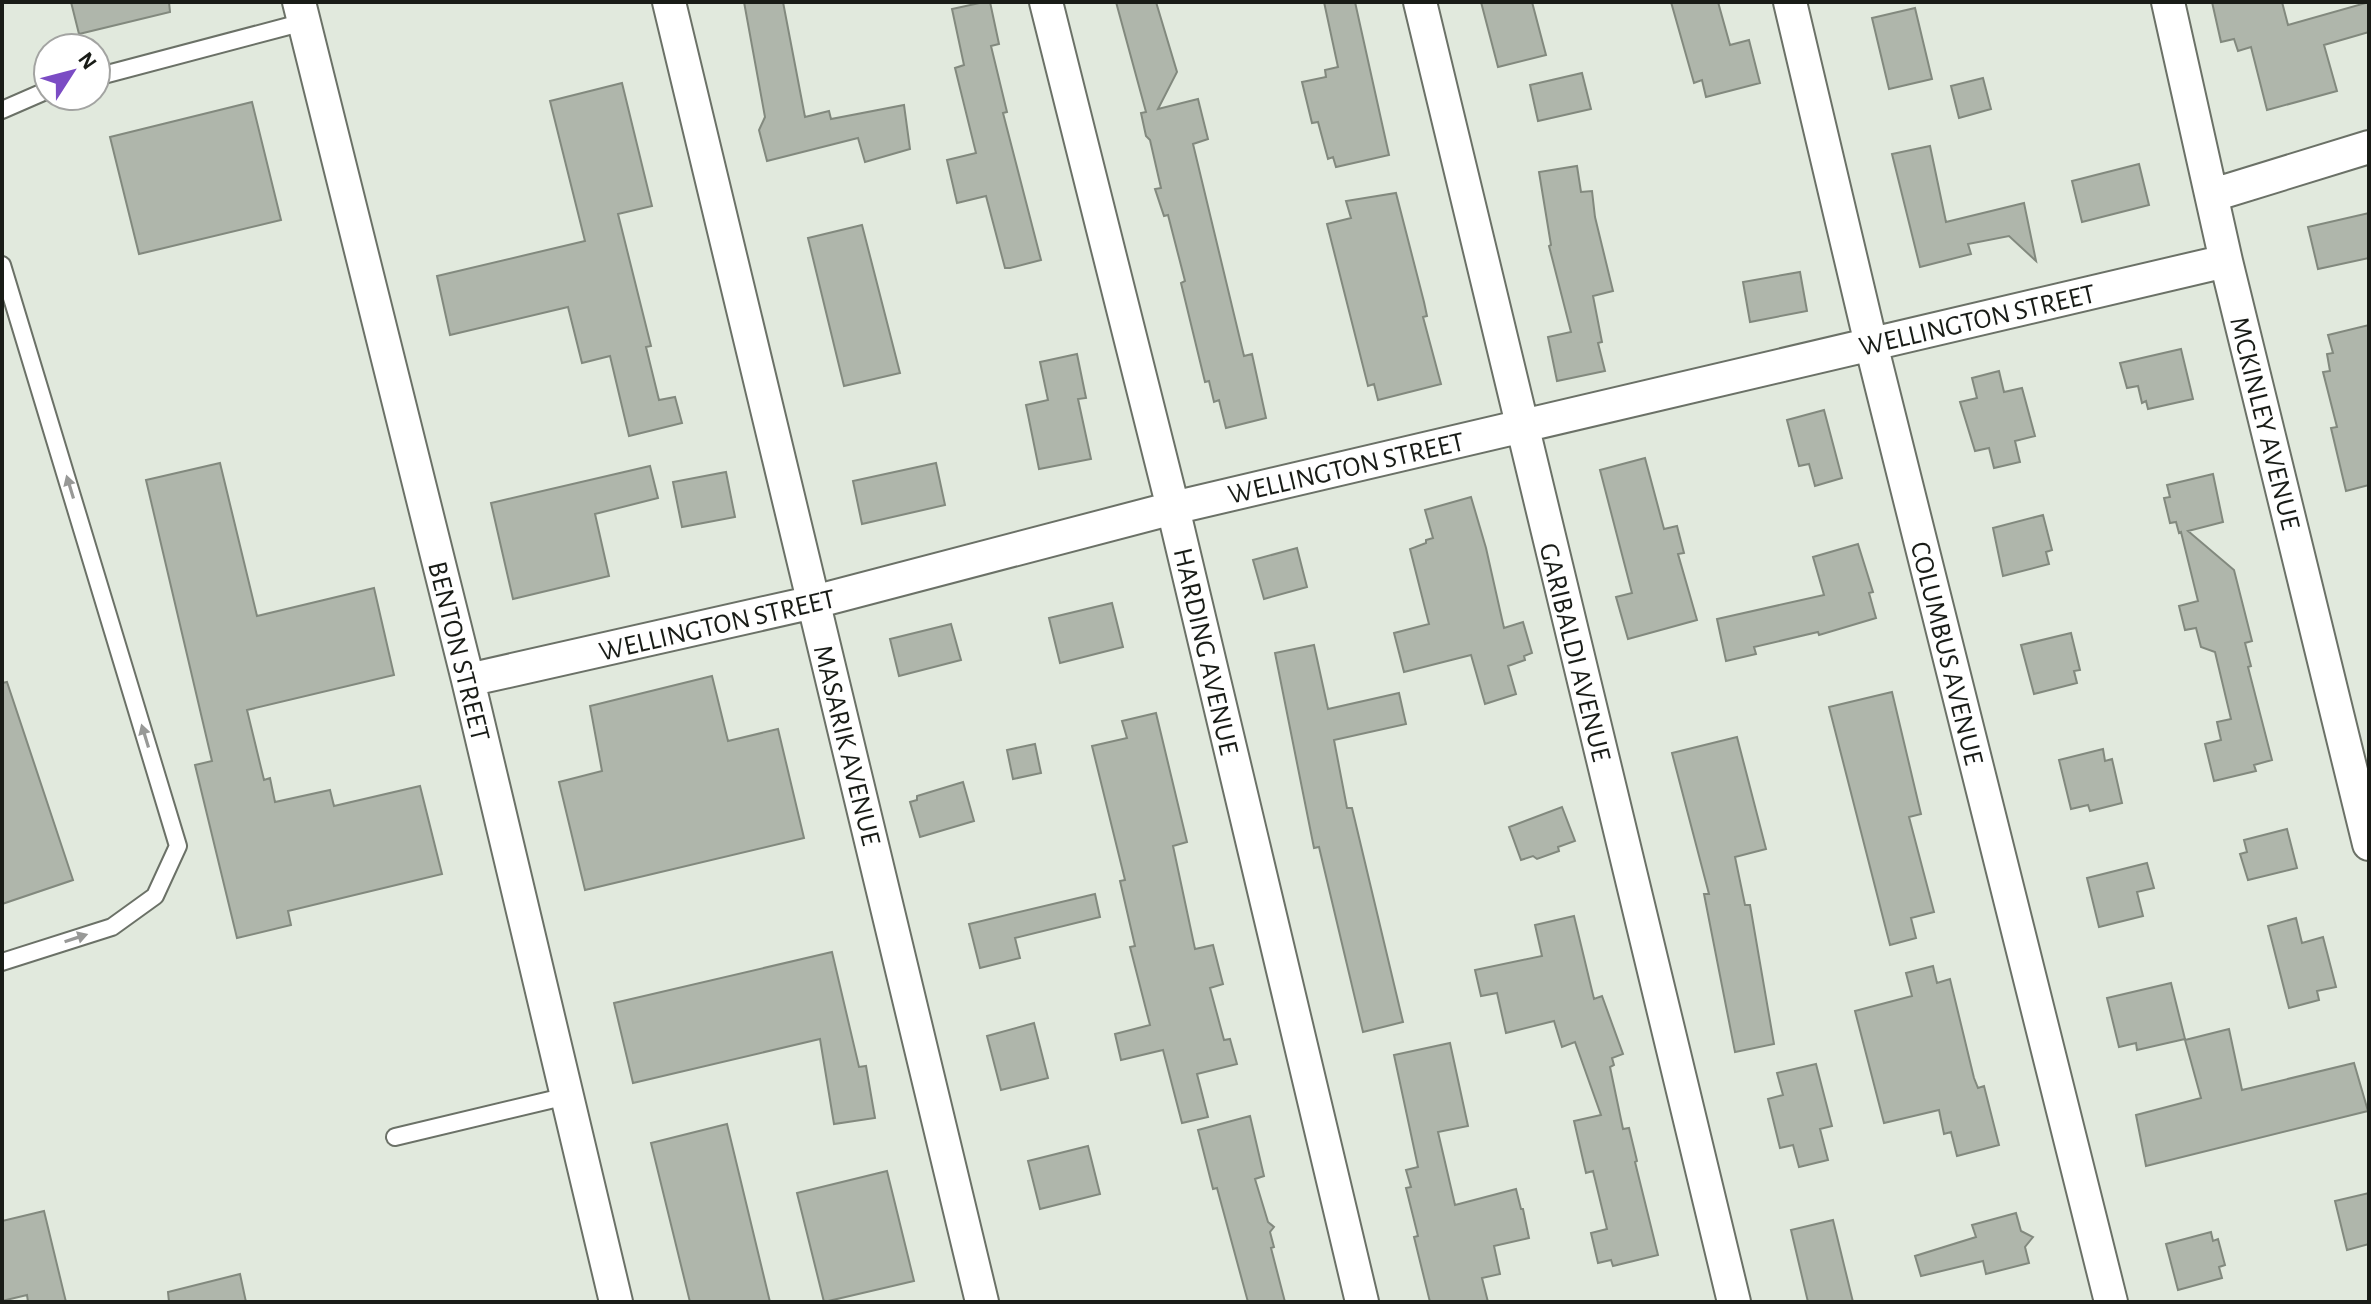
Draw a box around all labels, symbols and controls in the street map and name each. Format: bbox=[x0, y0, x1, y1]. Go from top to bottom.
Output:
north arrow bbox=[32, 32, 112, 112]
text: N bbox=[74, 48, 101, 73]
street label: WELLINGTON STREET bbox=[1857, 280, 2099, 362]
street label: MCKINLEY AVENUE bbox=[2224, 314, 2304, 533]
street label: WELLINGTON STREET bbox=[1226, 428, 1468, 510]
one-way arrow bbox=[63, 475, 76, 499]
street label: COLUMBUS AVENUE bbox=[1905, 539, 1987, 768]
street label: GARIBALDI AVENUE bbox=[1533, 540, 1615, 765]
street label: HARDING AVENUE bbox=[1168, 545, 1242, 758]
street label: BENTON STREET bbox=[422, 559, 494, 744]
street label: WELLINGTON STREET bbox=[597, 585, 839, 667]
street label: MASARIK AVENUE bbox=[808, 642, 885, 849]
one-way arrow bbox=[138, 723, 151, 747]
one-way arrow bbox=[65, 931, 89, 944]

